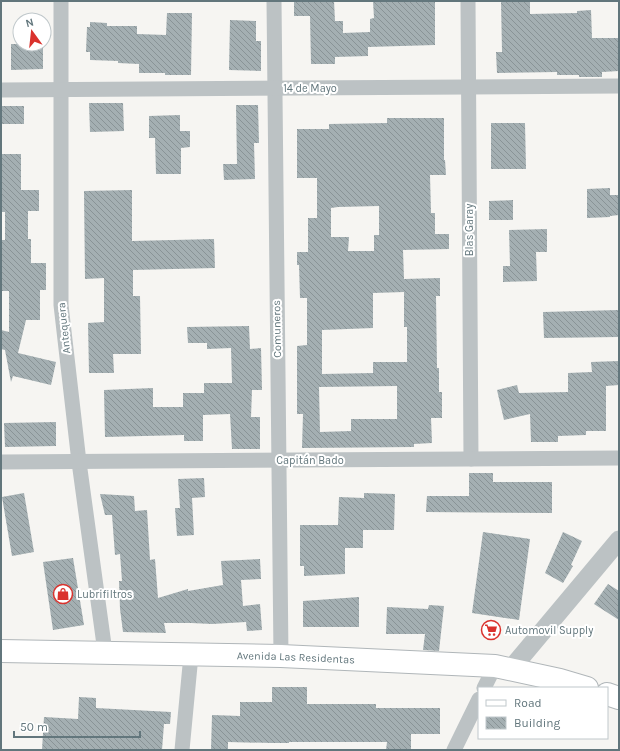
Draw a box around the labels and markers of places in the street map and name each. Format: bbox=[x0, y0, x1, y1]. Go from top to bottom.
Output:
shop icon: Lubrifiltros bbox=[52, 583, 74, 605]
place label: Lubrifiltros bbox=[77, 588, 133, 601]
supermarket icon: Automovil Supply bbox=[480, 619, 502, 641]
place label: Automovil Supply bbox=[505, 624, 593, 637]

